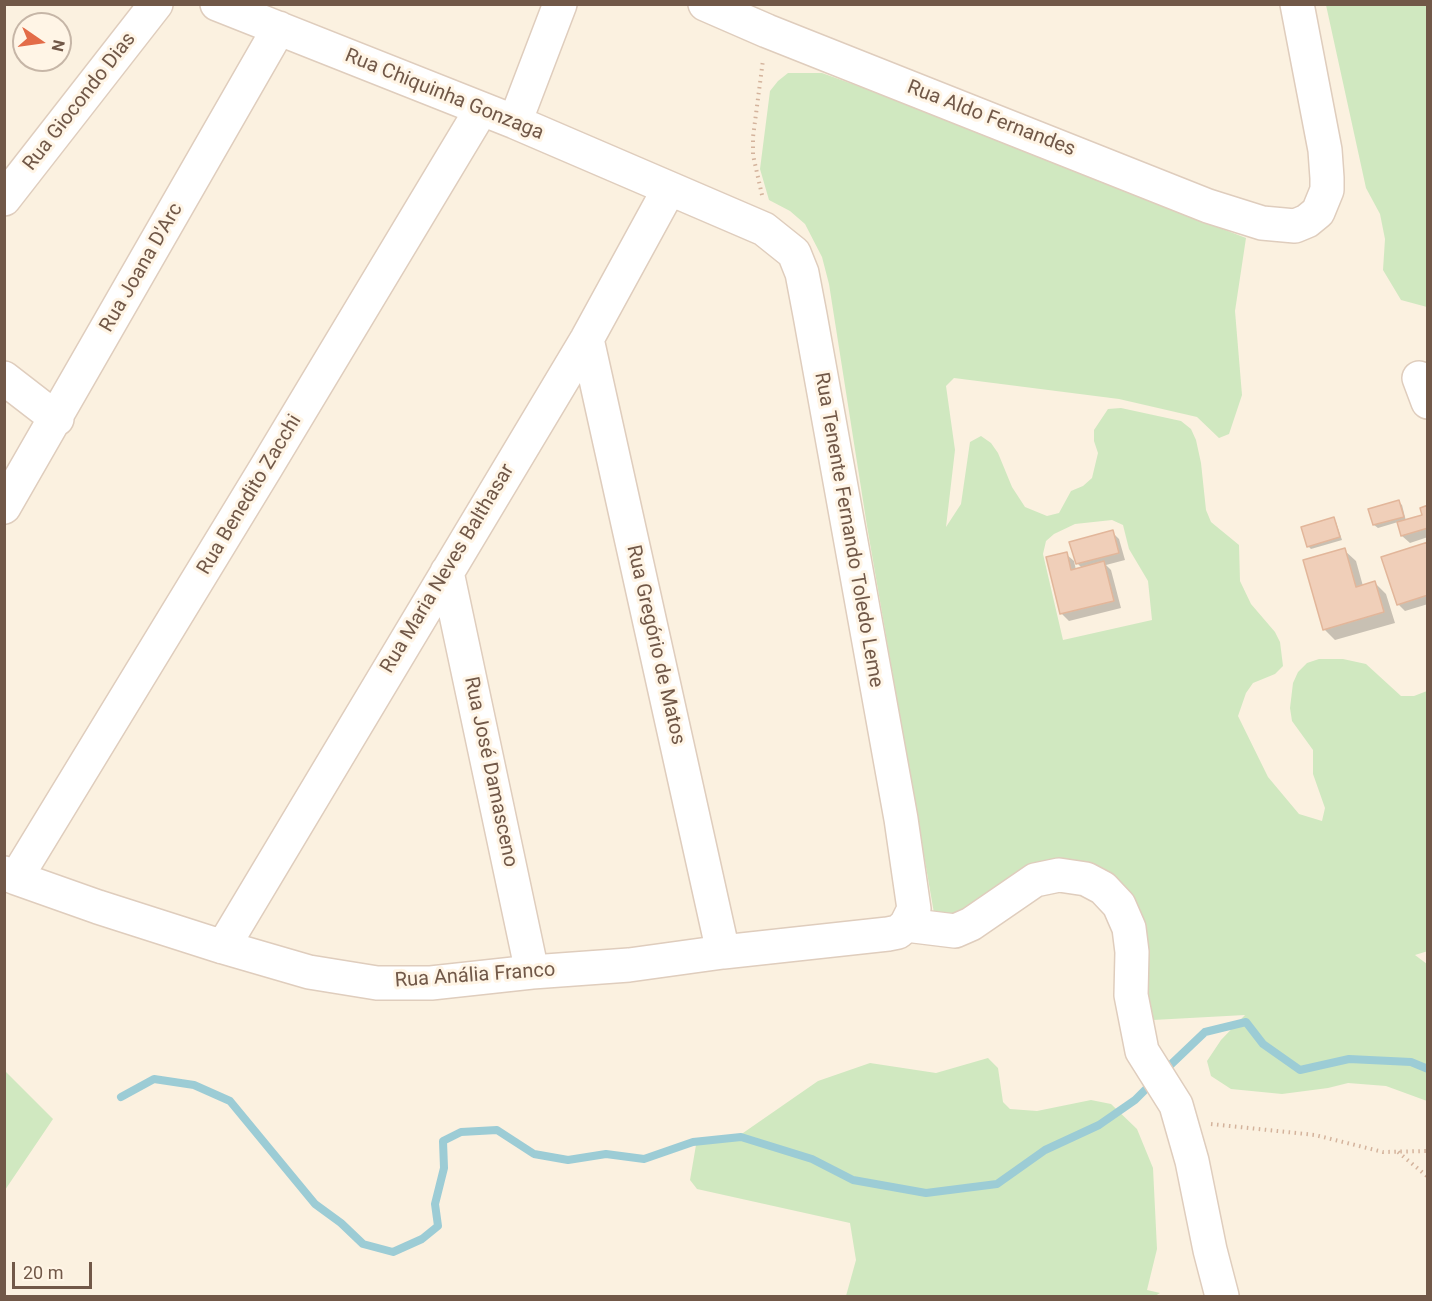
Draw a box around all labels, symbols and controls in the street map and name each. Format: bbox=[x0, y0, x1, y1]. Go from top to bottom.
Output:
north arrow bbox=[12, 12, 72, 72]
street label: Rua Giocondo Dias bbox=[19, 28, 141, 176]
text: N bbox=[48, 38, 69, 53]
street label: Rua Chiquinha Gonzaga bbox=[341, 44, 547, 146]
street label: Rua Aldo Fernandes bbox=[904, 76, 1078, 162]
street label: Rua Joana D'Arc bbox=[95, 199, 189, 337]
street label: Rua Tenente Fernando Toledo Leme bbox=[808, 371, 888, 689]
street label: Rua Benedito Zacchi bbox=[193, 411, 307, 579]
street label: Rua Maria Neves Balthasar bbox=[376, 460, 520, 678]
street label: Rua Gregório de Matos bbox=[620, 543, 690, 747]
street label: Rua José Damasceno bbox=[458, 675, 522, 869]
street label: Rua Anália Franco bbox=[394, 958, 556, 994]
scale bar bbox=[15, 1250, 94, 1288]
text: 20 m bbox=[23, 1262, 63, 1283]

